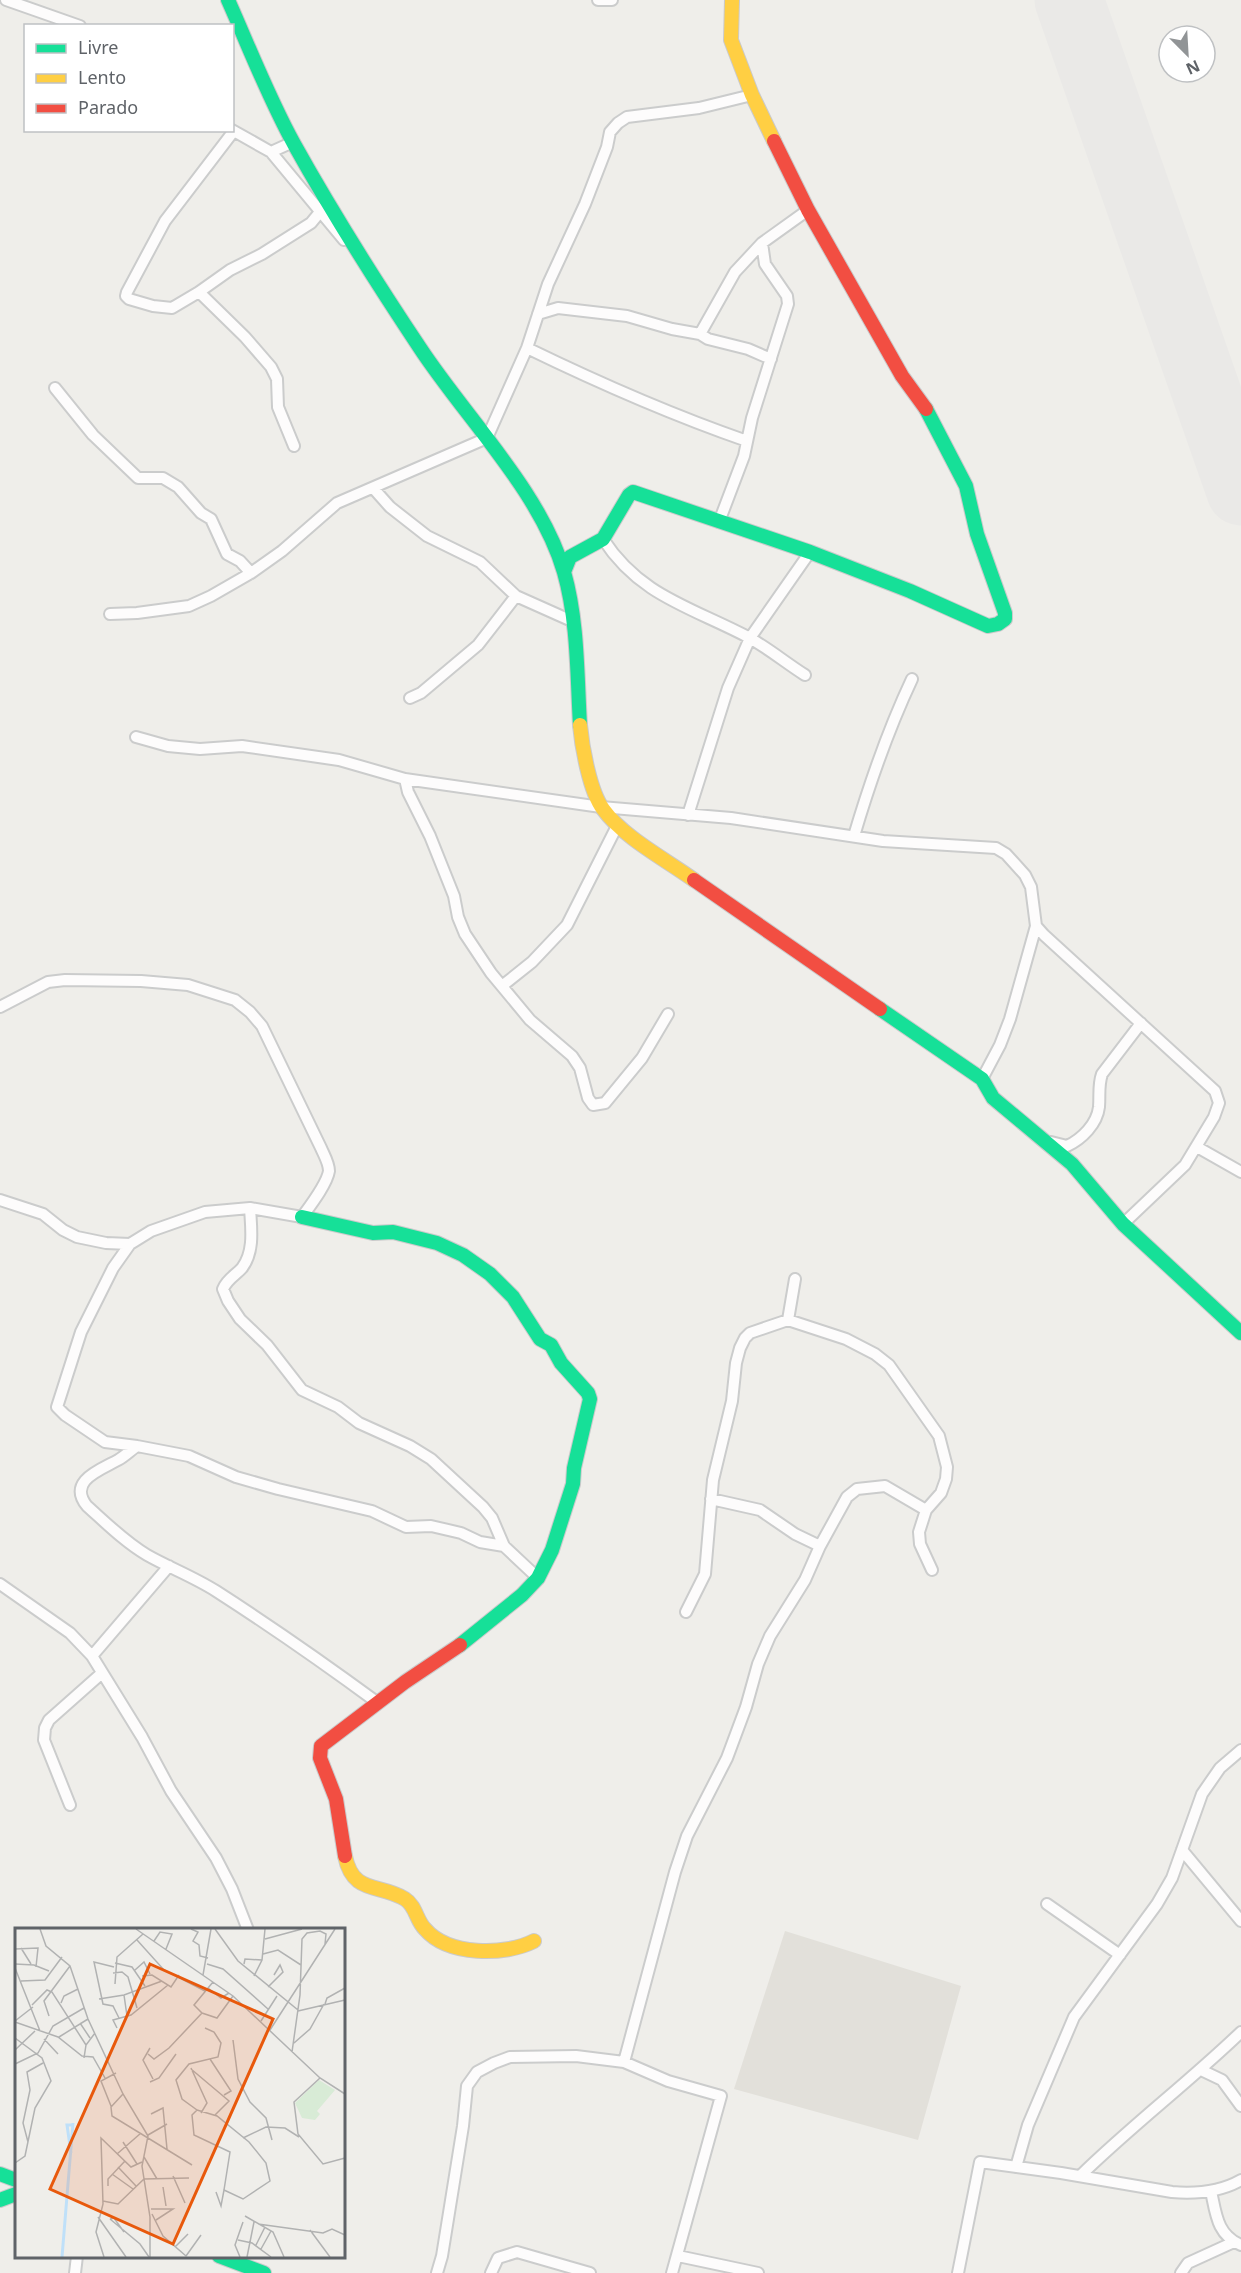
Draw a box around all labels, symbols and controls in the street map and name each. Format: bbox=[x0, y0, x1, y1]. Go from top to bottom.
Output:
legend bbox=[24, 24, 234, 132]
north arrow bbox=[1157, 24, 1217, 84]
text: Livre bbox=[78, 35, 118, 59]
text: N bbox=[1183, 55, 1204, 80]
text: Lento bbox=[78, 65, 126, 89]
text: Parado bbox=[78, 95, 138, 119]
inset map bbox=[15, 1928, 345, 2258]

